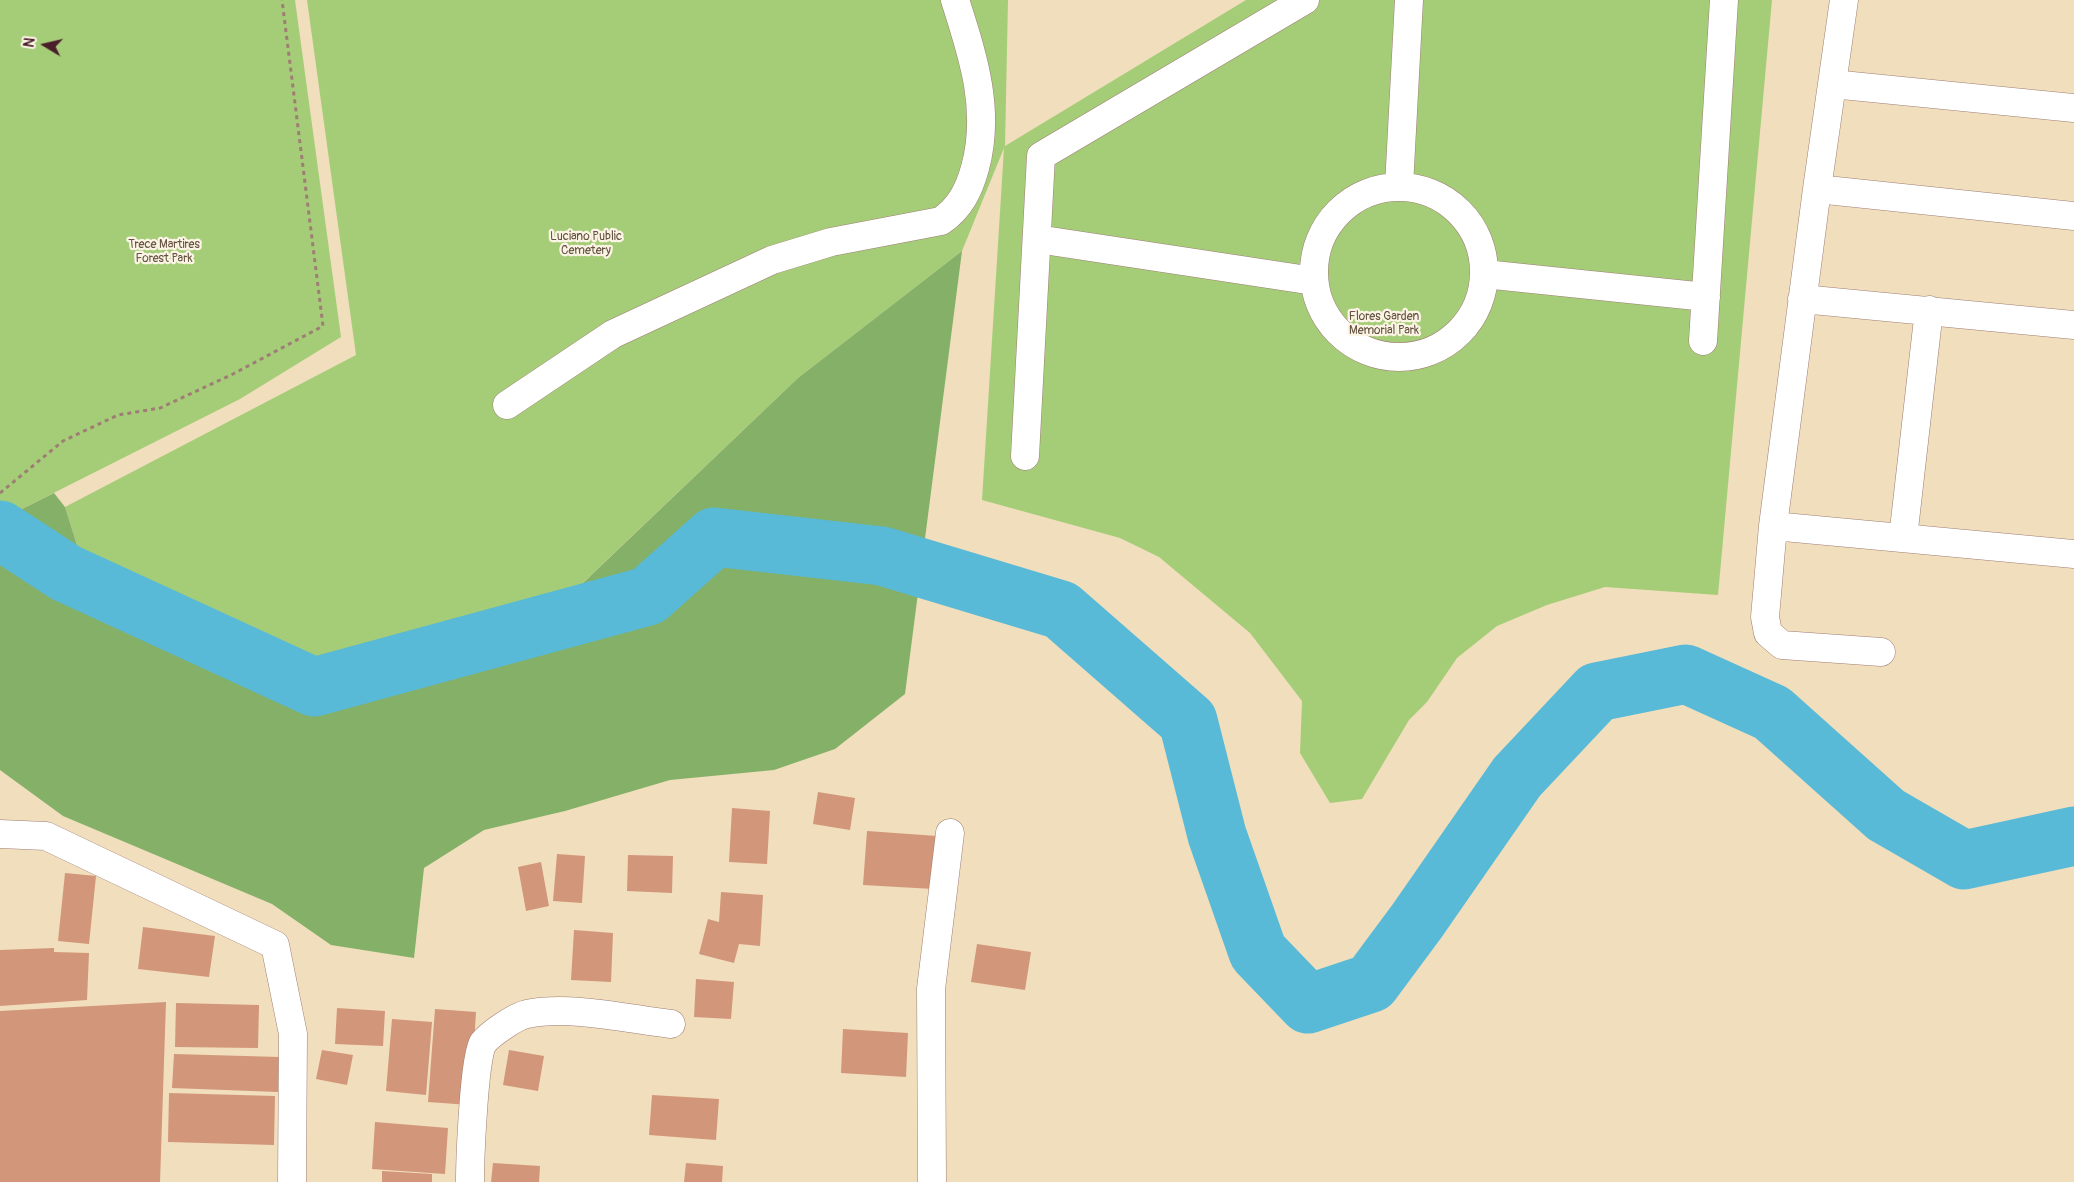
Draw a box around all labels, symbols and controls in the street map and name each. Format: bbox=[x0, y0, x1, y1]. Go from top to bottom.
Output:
north arrow bbox=[20, 20, 70, 70]
text: N bbox=[21, 37, 39, 49]
park label: Luciano Public Cemetery bbox=[550, 230, 622, 258]
park label: Trece Martires Forest Park bbox=[128, 238, 200, 266]
park label: Flores Garden Memorial Park bbox=[1349, 310, 1419, 338]

